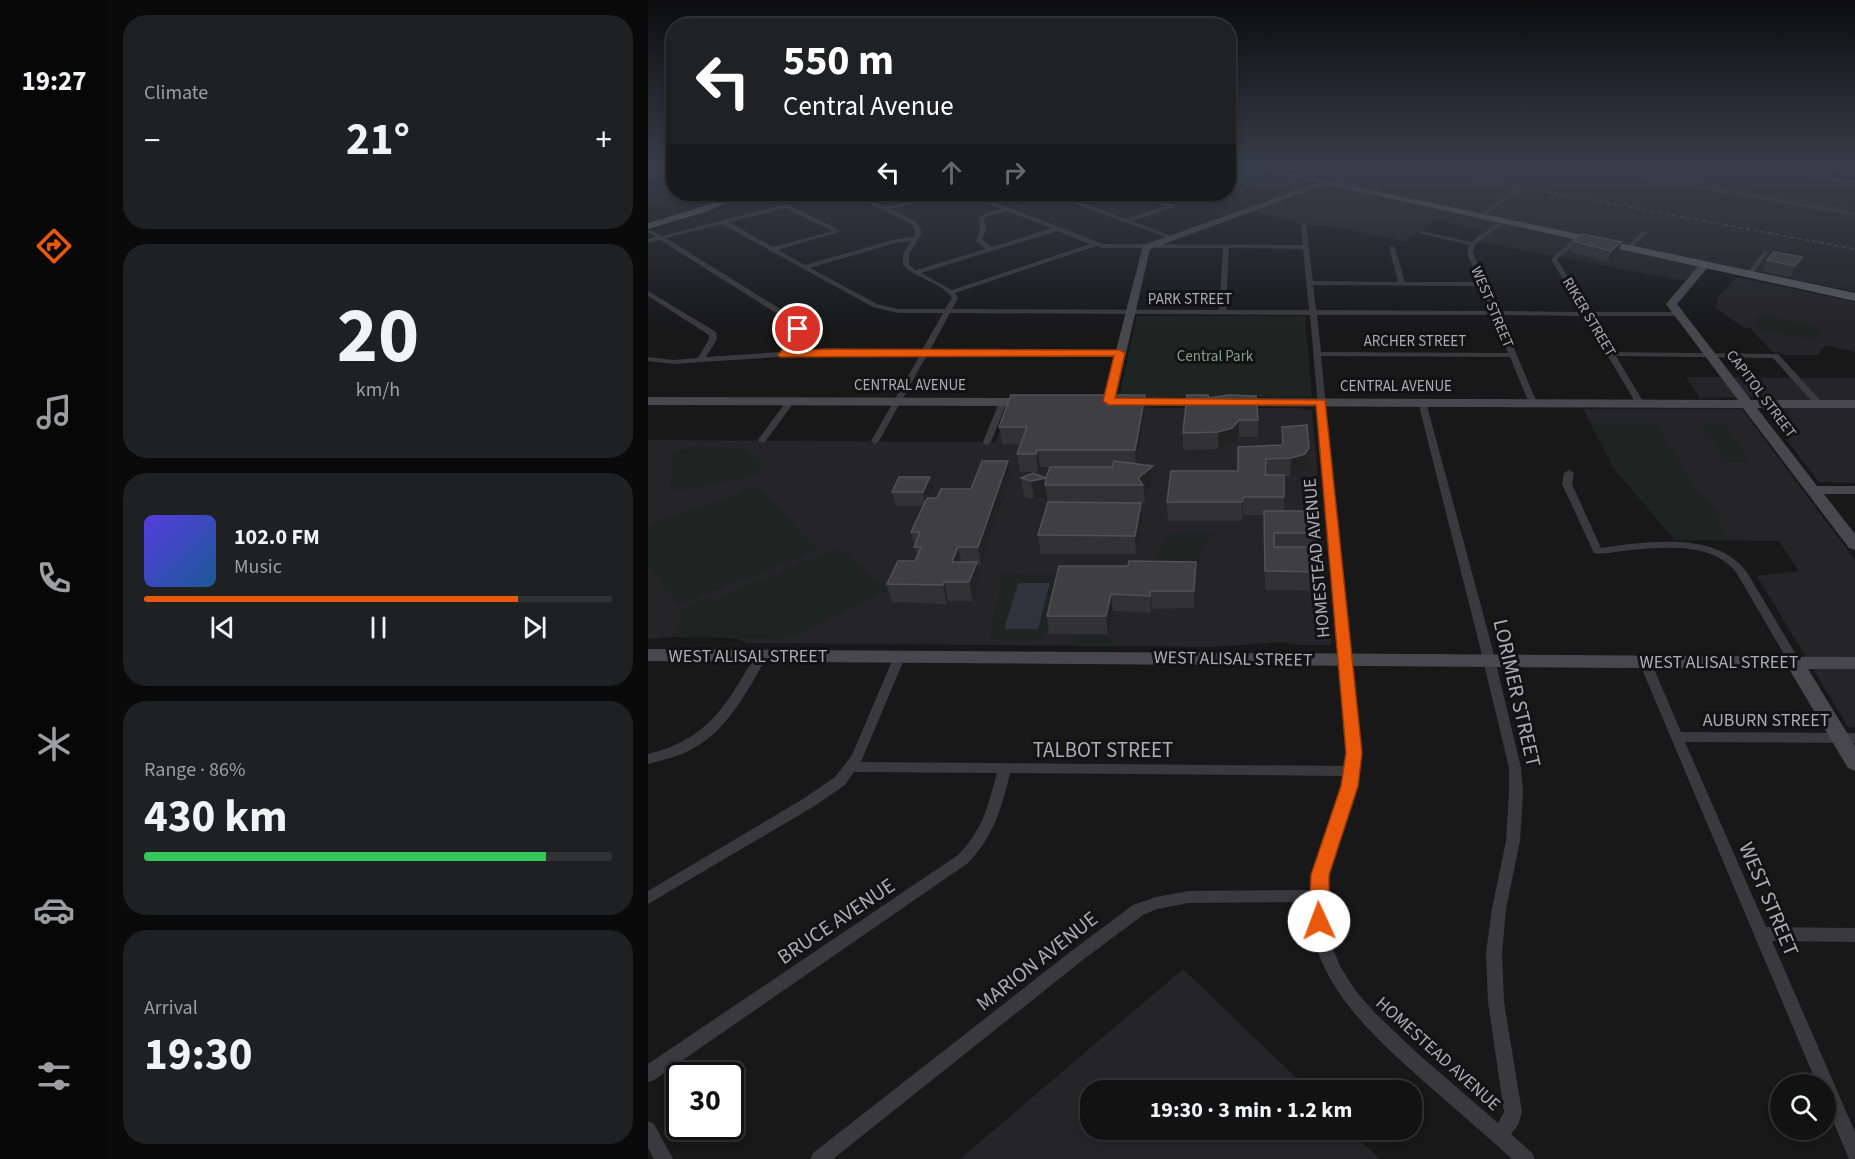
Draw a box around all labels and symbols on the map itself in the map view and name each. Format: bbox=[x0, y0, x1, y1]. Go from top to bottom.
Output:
street label: WEST STREET bbox=[1465, 263, 1519, 351]
street label: RIKER STREET bbox=[1557, 274, 1621, 360]
street label: PARK STREET bbox=[1148, 289, 1232, 310]
pin bbox=[772, 303, 823, 354]
street label: ARCHER STREET bbox=[1364, 331, 1466, 352]
park label: Central Park bbox=[1177, 346, 1254, 367]
street label: CAPITOL STREET bbox=[1721, 346, 1801, 442]
street label: CENTRAL AVENUE bbox=[854, 375, 966, 396]
street label: CENTRAL AVENUE bbox=[1340, 376, 1452, 397]
street label: HOMESTEAD AVENUE bbox=[1298, 477, 1336, 639]
street label: LORIMER STREET bbox=[1485, 616, 1549, 770]
street label: WEST ALISAL STREET bbox=[669, 644, 828, 669]
street label: WEST ALISAL STREET bbox=[1153, 645, 1313, 673]
street label: WEST ALISAL STREET bbox=[1640, 650, 1799, 675]
street label: AUBURN STREET bbox=[1703, 708, 1830, 733]
street label: TALBOT STREET bbox=[1033, 735, 1173, 765]
street label: WEST STREET bbox=[1732, 837, 1806, 961]
street label: BRUCE AVENUE bbox=[771, 870, 901, 972]
position arrow bbox=[1287, 889, 1351, 953]
street label: MARION AVENUE bbox=[970, 904, 1104, 1018]
street label: HOMESTEAD AVENUE bbox=[1370, 991, 1506, 1117]
speed limit sign: 30 bbox=[666, 1062, 744, 1140]

